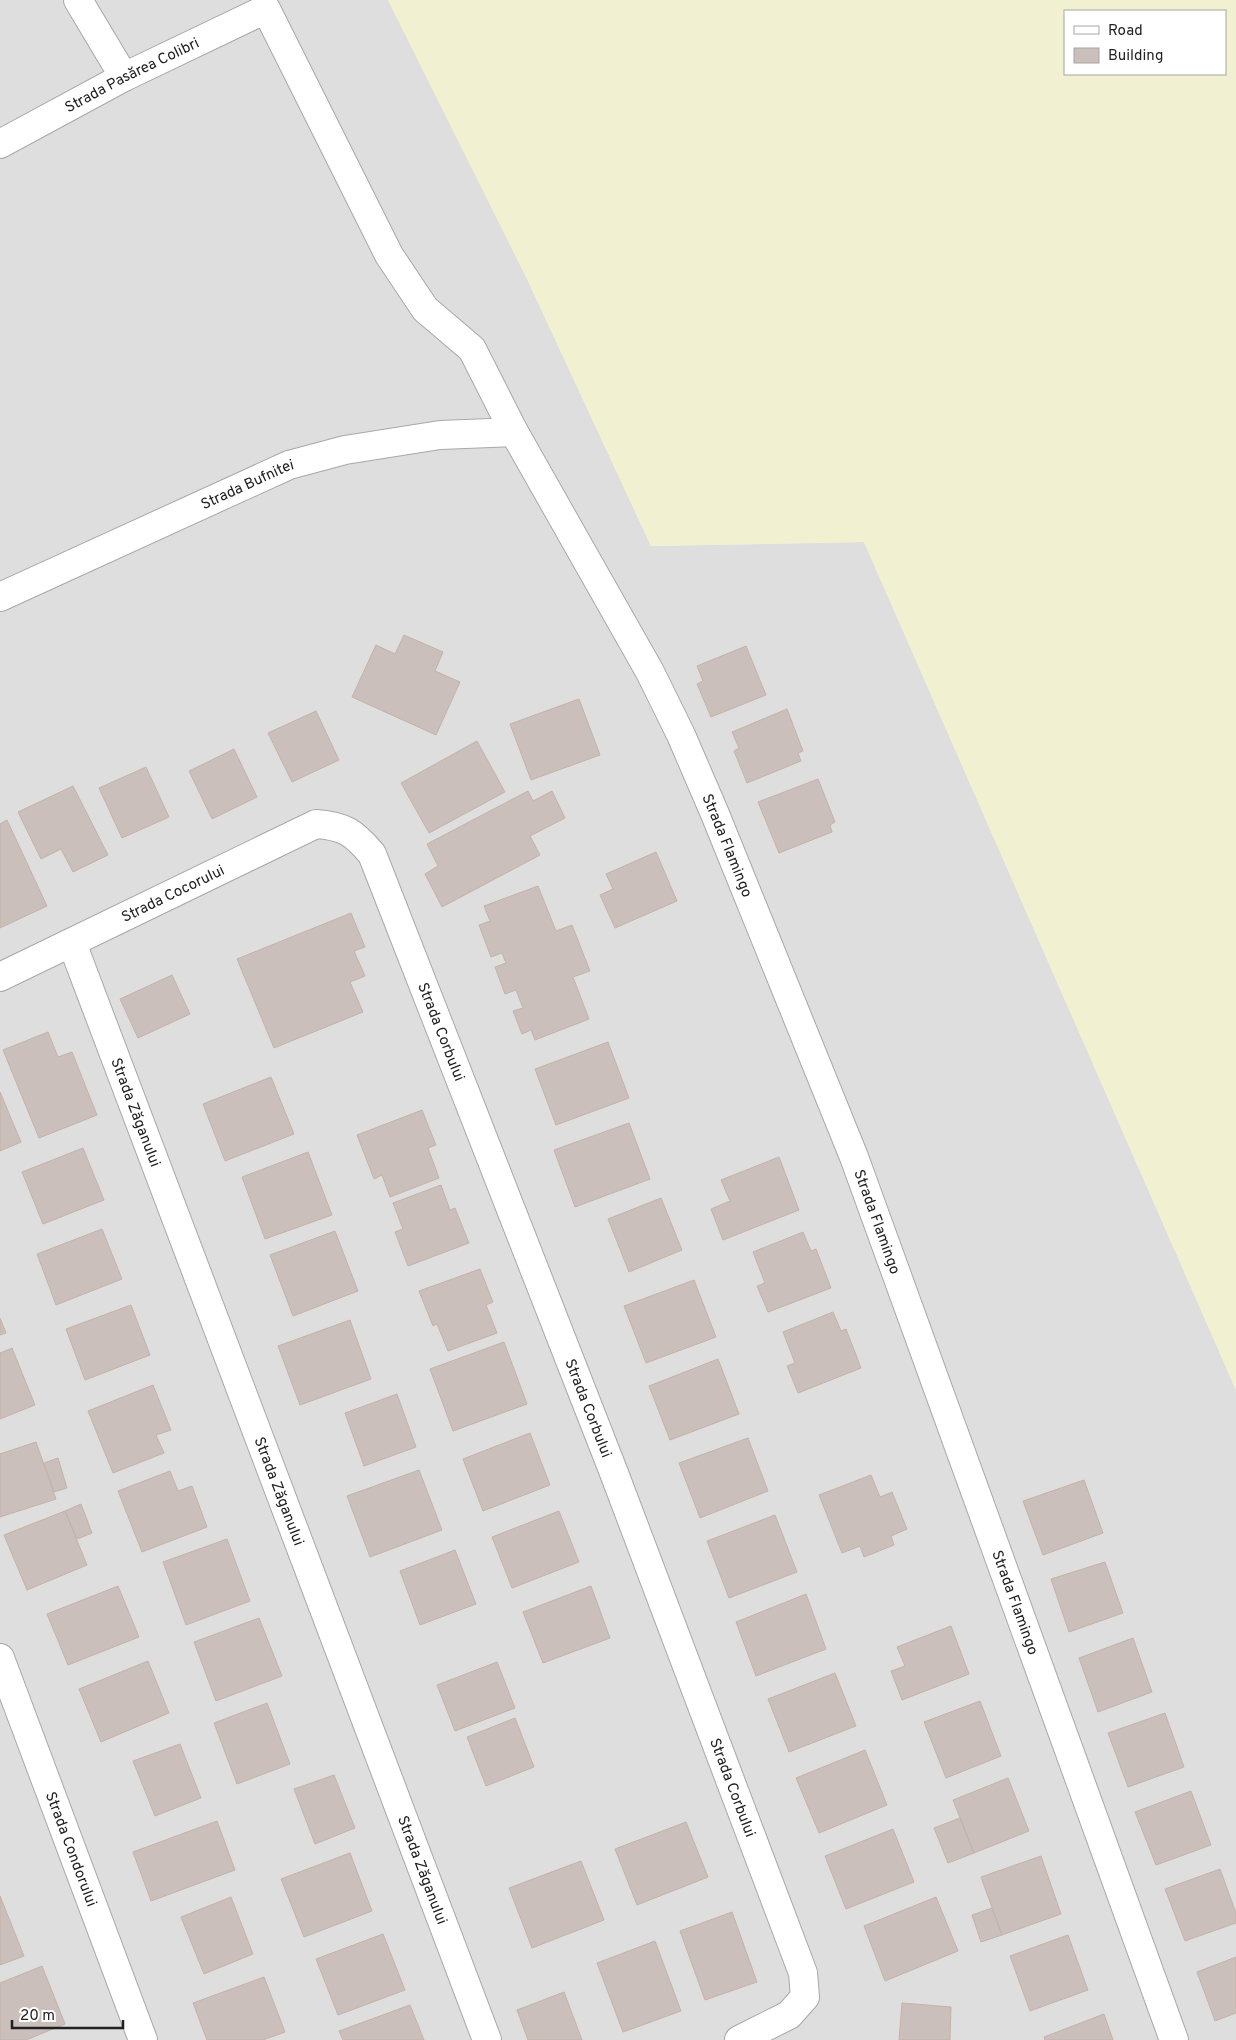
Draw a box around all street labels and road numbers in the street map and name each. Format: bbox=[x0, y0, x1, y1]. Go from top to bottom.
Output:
street label: Strada Pasărea Colibri bbox=[62, 34, 203, 118]
street label: Strada Bufnitei bbox=[198, 456, 296, 515]
street label: Strada Flamingo bbox=[697, 791, 756, 900]
street label: Strada Cocorului bbox=[119, 862, 228, 928]
street label: Strada Corbului bbox=[412, 980, 468, 1084]
street label: Strada Zăganului bbox=[105, 1056, 164, 1170]
street label: Strada Flamingo bbox=[848, 1167, 904, 1277]
street label: Strada Corbului bbox=[559, 1356, 615, 1461]
street label: Strada Zăganului bbox=[249, 1435, 307, 1549]
street label: Strada Flamingo bbox=[986, 1548, 1042, 1658]
street label: Strada Corbului bbox=[704, 1736, 759, 1840]
street label: Strada Condorului bbox=[40, 1789, 100, 1910]
street label: Strada Zăganului bbox=[392, 1813, 450, 1927]

